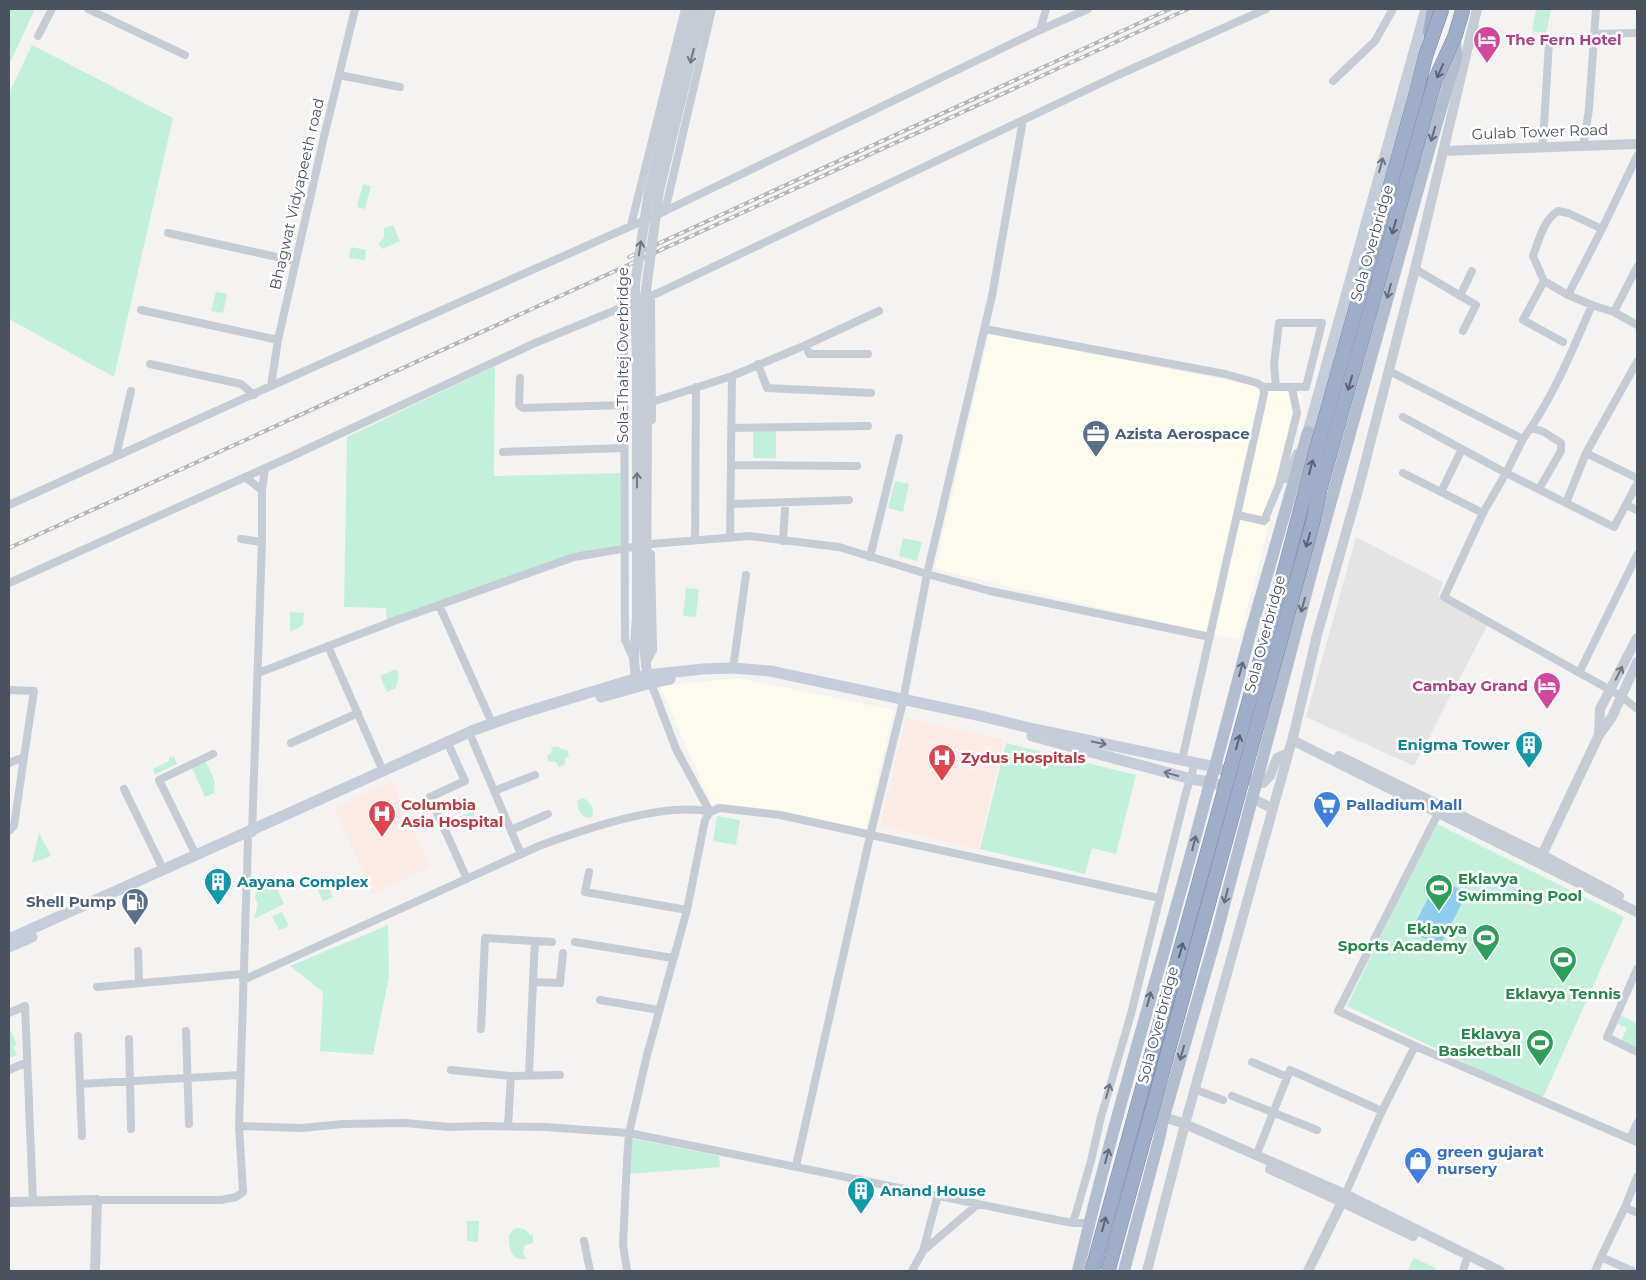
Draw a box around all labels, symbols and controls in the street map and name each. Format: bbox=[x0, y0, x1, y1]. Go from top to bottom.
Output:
hotel icon: The Fern Hotel bbox=[1472, 25, 1502, 64]
place label: The Fern Hotel bbox=[1506, 30, 1621, 49]
one-way arrow bbox=[687, 48, 696, 64]
one-way arrow bbox=[1434, 63, 1444, 78]
street label: Bhagwat Vidyapeeth road bbox=[265, 96, 328, 292]
street label: Gulab Tower Road bbox=[1471, 120, 1609, 143]
one-way arrow bbox=[1428, 126, 1438, 142]
one-way arrow bbox=[1377, 158, 1386, 174]
street label: Sola Overbridge bbox=[1346, 182, 1397, 303]
one-way arrow bbox=[1389, 218, 1398, 234]
one-way arrow bbox=[636, 241, 646, 257]
street label: Sola-Thaltej Overbridge bbox=[613, 267, 632, 443]
one-way arrow bbox=[1384, 282, 1394, 298]
one-way arrow bbox=[1344, 374, 1354, 390]
office icon: Azista Aerospace bbox=[1081, 419, 1111, 458]
place label: Azista Aerospace bbox=[1114, 424, 1250, 443]
one-way arrow bbox=[1307, 459, 1317, 475]
one-way arrow bbox=[632, 473, 642, 489]
one-way arrow bbox=[1303, 531, 1312, 547]
street label: Sola Overbridge bbox=[1240, 573, 1289, 695]
one-way arrow bbox=[1298, 597, 1307, 613]
one-way arrow bbox=[1237, 662, 1246, 678]
one-way arrow bbox=[1615, 666, 1624, 681]
hotel icon: Cambay Grand bbox=[1532, 671, 1562, 710]
place label: Cambay Grand bbox=[1412, 676, 1528, 695]
building icon: Enigma Tower bbox=[1514, 730, 1544, 769]
one-way arrow bbox=[1234, 735, 1243, 751]
place label: Enigma Tower bbox=[1398, 735, 1511, 754]
one-way arrow bbox=[1090, 738, 1106, 748]
hospital icon: Zydus Hospitals bbox=[927, 743, 957, 782]
place label: Zydus Hospitals bbox=[961, 748, 1086, 767]
one-way arrow bbox=[1164, 768, 1180, 778]
supermarket icon: Palladium Mall bbox=[1312, 790, 1342, 829]
place label: Columbia Asia Hospital bbox=[400, 795, 503, 831]
place label: Palladium Mall bbox=[1346, 795, 1462, 814]
hospital icon: Columbia Asia Hospital bbox=[367, 799, 397, 838]
one-way arrow bbox=[1190, 835, 1199, 851]
building icon: Aayana Complex bbox=[203, 867, 233, 906]
place label: Eklavya Swimming Pool bbox=[1458, 869, 1582, 905]
place label: Aayana Complex bbox=[236, 872, 369, 891]
sports icon: Eklavya Swimming Pool bbox=[1424, 873, 1454, 912]
fuel station icon: Shell Pump bbox=[120, 887, 150, 926]
one-way arrow bbox=[1221, 888, 1230, 904]
place label: Shell Pump bbox=[26, 892, 116, 911]
place label: Eklavya Sports Academy bbox=[1338, 919, 1468, 955]
sports icon: Eklavya Sports Academy bbox=[1471, 923, 1501, 962]
one-way arrow bbox=[1177, 942, 1186, 958]
sports icon: Eklavya Tennis bbox=[1548, 945, 1578, 984]
street label: Sola Overbridge bbox=[1133, 964, 1182, 1086]
place label: Eklavya Tennis bbox=[1505, 984, 1621, 1003]
one-way arrow bbox=[1145, 992, 1155, 1008]
place label: Eklavya Basketball bbox=[1438, 1024, 1521, 1060]
sports icon: Eklavya Basketball bbox=[1525, 1028, 1555, 1067]
one-way arrow bbox=[1177, 1044, 1186, 1060]
one-way arrow bbox=[1104, 1084, 1114, 1100]
place label: green gujarat nursery bbox=[1437, 1142, 1544, 1178]
shop icon: green gujarat nursery bbox=[1403, 1146, 1433, 1185]
one-way arrow bbox=[1103, 1149, 1112, 1165]
building icon: Anand House bbox=[846, 1176, 876, 1215]
place label: Anand House bbox=[879, 1181, 986, 1200]
one-way arrow bbox=[1100, 1217, 1110, 1233]

